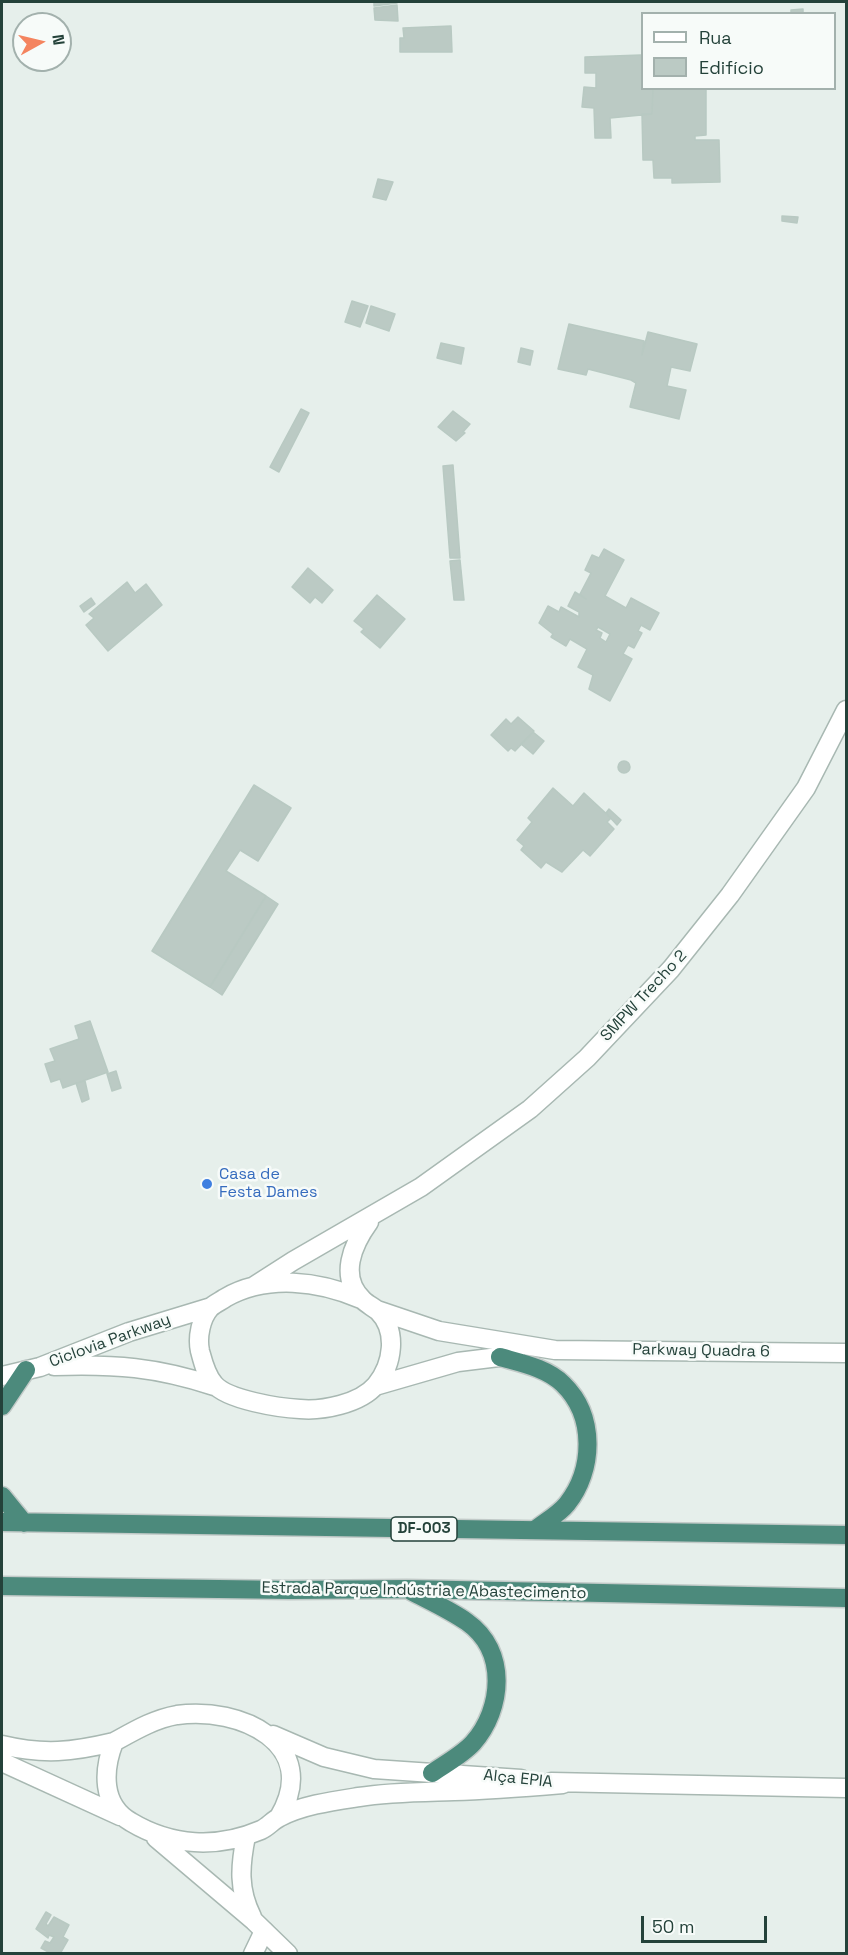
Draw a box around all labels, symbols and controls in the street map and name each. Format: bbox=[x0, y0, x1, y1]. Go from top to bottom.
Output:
north arrow bbox=[12, 12, 72, 72]
legend bbox=[641, 12, 836, 90]
text: Rua bbox=[699, 26, 732, 49]
text: N bbox=[47, 33, 69, 46]
text: Edifício bbox=[699, 56, 764, 79]
street label: SMPW Trecho 2 bbox=[597, 946, 691, 1046]
place label: Casa de Festa Dames bbox=[219, 1165, 317, 1203]
marker: Casa de Festa Dames bbox=[200, 1177, 214, 1191]
street label: Ciclovia Parkway bbox=[47, 1310, 173, 1372]
street label: Parkway Quadra 6 bbox=[632, 1340, 770, 1362]
road number: DF-003 bbox=[391, 1517, 457, 1541]
street label: Estrada Parque Indústria e Abastecimento bbox=[261, 1579, 587, 1603]
street label: Alça EPIA bbox=[482, 1766, 554, 1792]
scale bar bbox=[644, 1904, 770, 1942]
text: 50 m bbox=[652, 1915, 694, 1938]

